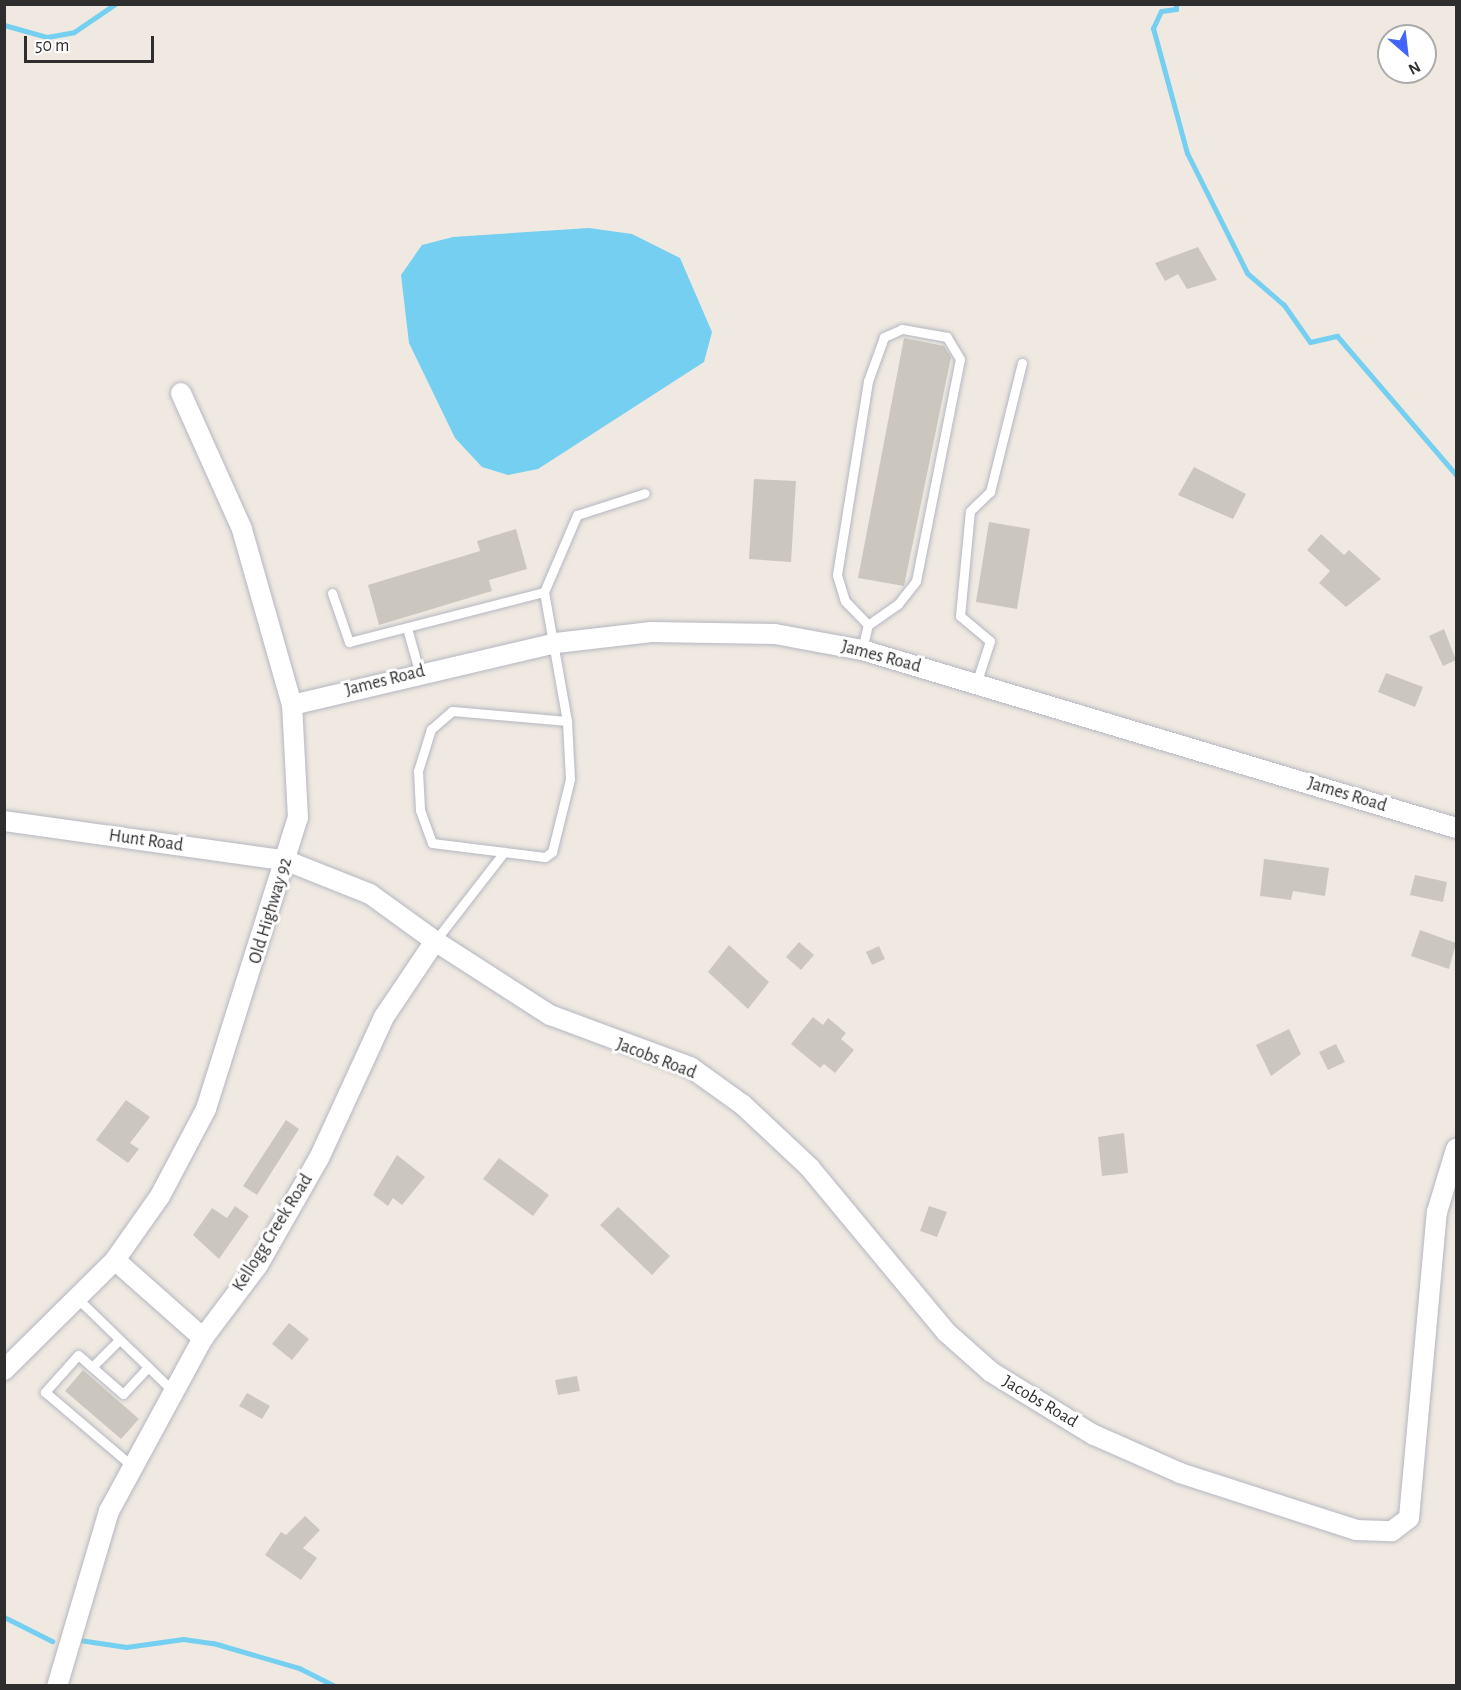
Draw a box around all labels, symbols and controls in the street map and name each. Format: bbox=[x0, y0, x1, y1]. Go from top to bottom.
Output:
scale bar bbox=[27, 24, 158, 62]
north arrow bbox=[1377, 24, 1437, 84]
text: 50 m bbox=[35, 37, 69, 55]
text: N bbox=[1406, 58, 1423, 78]
street label: James Road bbox=[839, 636, 923, 678]
street label: James Road bbox=[343, 661, 427, 701]
street label: James Road bbox=[1305, 773, 1389, 817]
street label: Hunt Road bbox=[107, 825, 185, 857]
street label: Old Highway 92 bbox=[245, 855, 297, 967]
street label: Jacobs Road bbox=[613, 1034, 699, 1084]
street label: Kellogg Creek Road bbox=[228, 1170, 318, 1296]
street label: Jacobs Road bbox=[998, 1371, 1082, 1433]

